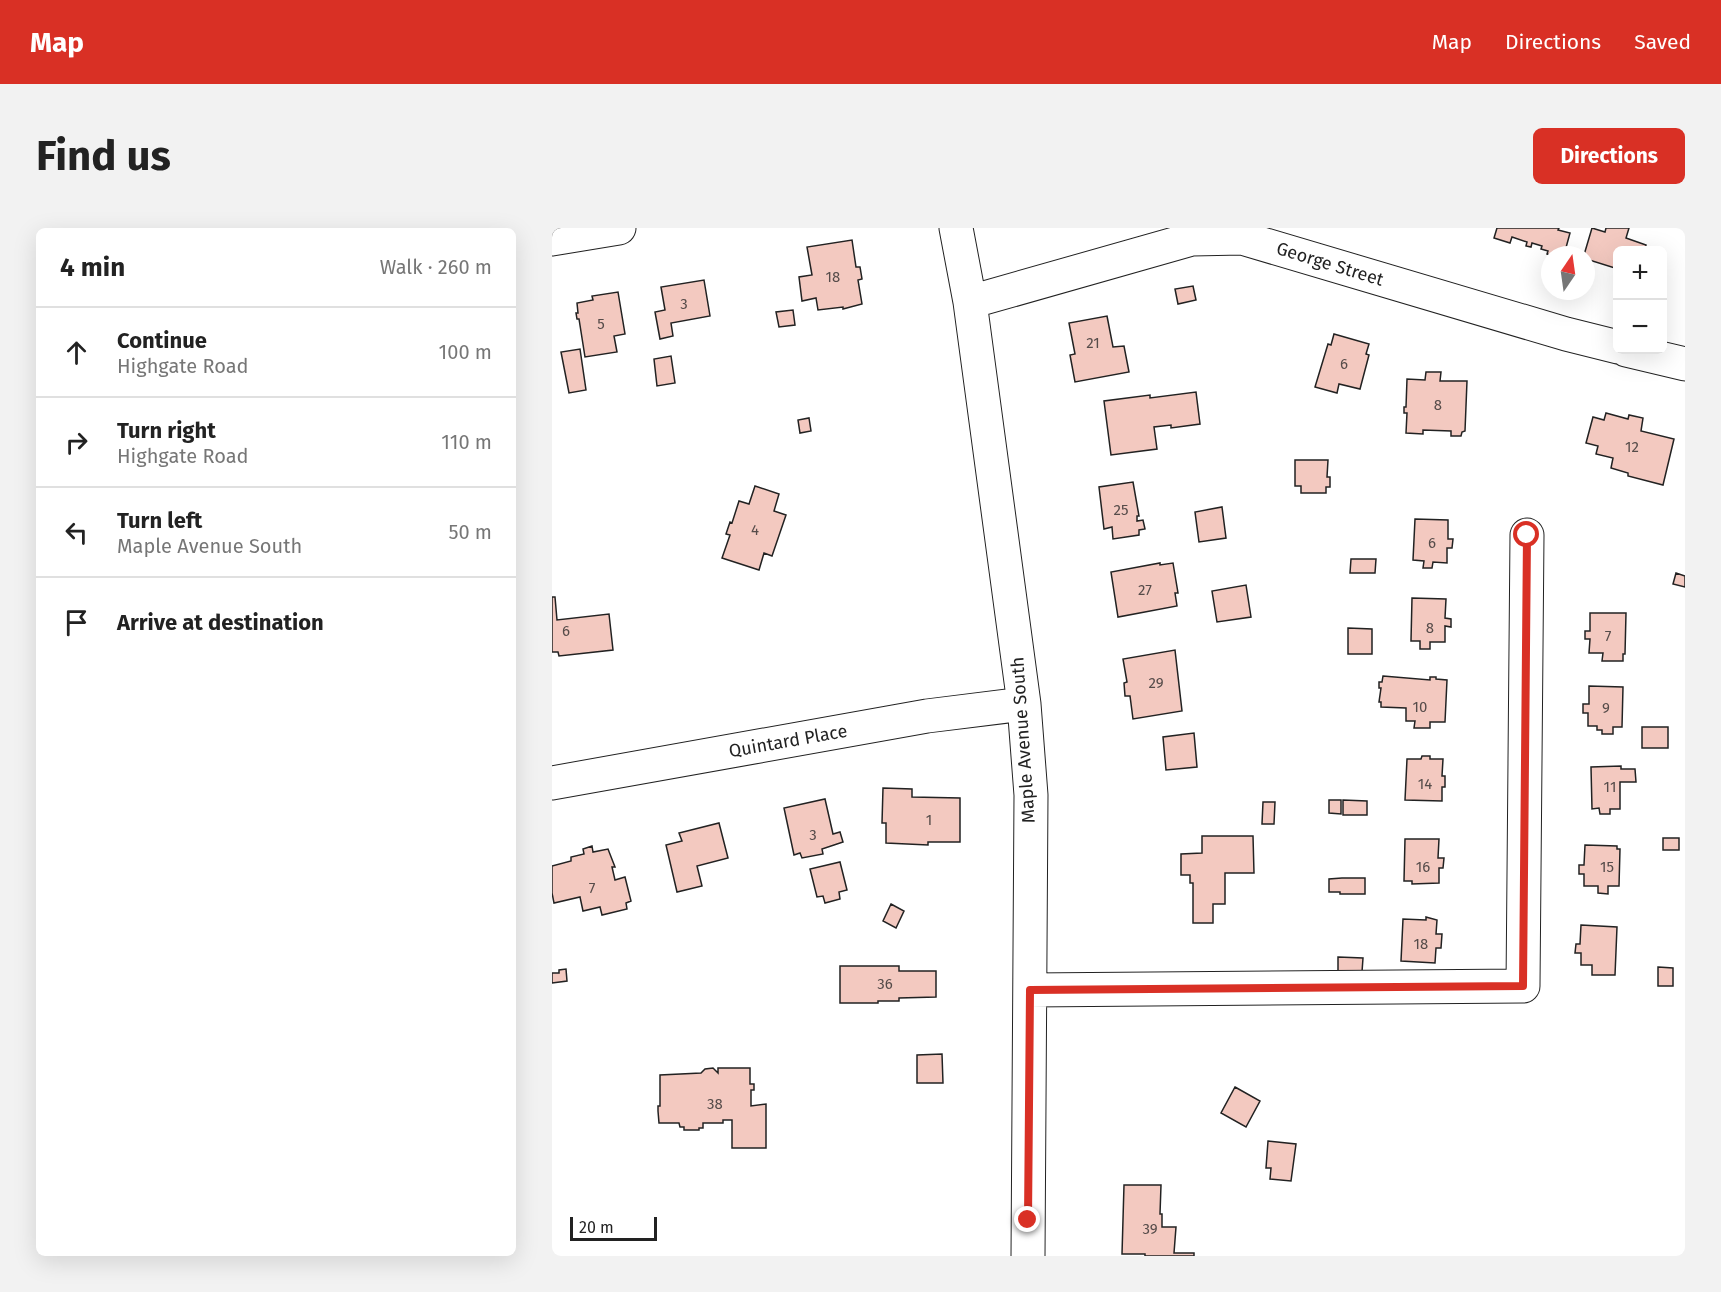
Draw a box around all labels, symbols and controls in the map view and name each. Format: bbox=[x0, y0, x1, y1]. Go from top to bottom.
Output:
text: Map bbox=[30, 26, 84, 59]
text: Map bbox=[1432, 29, 1472, 55]
text: Directions bbox=[1505, 29, 1601, 55]
text: Saved bbox=[1634, 29, 1691, 55]
button: Directions bbox=[1533, 128, 1685, 184]
text: Find us bbox=[36, 131, 171, 181]
street label: George Street bbox=[1274, 237, 1387, 291]
north arrow bbox=[1541, 246, 1595, 300]
map controls bbox=[1613, 246, 1667, 354]
button: + bbox=[1613, 246, 1667, 300]
text: 4 min bbox=[60, 252, 125, 283]
text: Walk · 260 m bbox=[380, 255, 492, 279]
house number: 18 bbox=[826, 268, 840, 286]
house number: 3 bbox=[680, 295, 688, 313]
button: − bbox=[1613, 300, 1667, 354]
house number: 5 bbox=[597, 315, 605, 333]
text: Continue bbox=[117, 327, 207, 354]
house number: 21 bbox=[1086, 334, 1100, 352]
icon: ahead bbox=[60, 336, 93, 369]
text: 100 m bbox=[439, 340, 492, 364]
text: Highgate Road bbox=[117, 354, 249, 378]
house number: 6 bbox=[1340, 355, 1348, 373]
house number: 8 bbox=[1434, 396, 1442, 414]
text: Turn right bbox=[117, 417, 216, 444]
icon: right bbox=[60, 426, 93, 459]
text: 110 m bbox=[441, 430, 492, 454]
house number: 12 bbox=[1625, 438, 1639, 456]
text: Highgate Road bbox=[117, 444, 249, 468]
house number: 25 bbox=[1114, 501, 1128, 519]
text: Turn left bbox=[117, 507, 202, 534]
icon: left bbox=[60, 516, 93, 549]
text: 50 m bbox=[448, 520, 492, 544]
house number: 4 bbox=[751, 521, 759, 539]
route start bbox=[1513, 521, 1539, 547]
text: Maple Avenue South bbox=[117, 534, 302, 558]
house number: 6 bbox=[1428, 534, 1436, 552]
house number: 27 bbox=[1138, 581, 1152, 599]
icon: arrive bbox=[60, 606, 93, 639]
text: Arrive at destination bbox=[117, 609, 324, 636]
house number: 8 bbox=[1426, 619, 1434, 637]
house number: 6 bbox=[562, 622, 570, 640]
house number: 7 bbox=[1605, 627, 1612, 645]
street label: Maple Avenue South bbox=[1006, 656, 1040, 824]
house number: 29 bbox=[1148, 674, 1164, 692]
house number: 10 bbox=[1413, 698, 1427, 716]
house number: 9 bbox=[1602, 699, 1610, 717]
street label: Quintard Place bbox=[727, 720, 849, 762]
house number: 14 bbox=[1418, 775, 1432, 793]
house number: 11 bbox=[1604, 778, 1616, 796]
house number: 1 bbox=[926, 811, 932, 829]
house number: 3 bbox=[809, 826, 817, 844]
house number: 16 bbox=[1416, 858, 1430, 876]
house number: 15 bbox=[1600, 858, 1614, 876]
house number: 7 bbox=[589, 879, 596, 897]
house number: 18 bbox=[1414, 935, 1428, 953]
house number: 36 bbox=[877, 975, 893, 993]
house number: 38 bbox=[707, 1095, 723, 1113]
route end bbox=[1014, 1206, 1040, 1232]
scale bar bbox=[570, 1214, 657, 1242]
text: 20 m bbox=[579, 1218, 614, 1237]
house number: 39 bbox=[1142, 1220, 1158, 1238]

